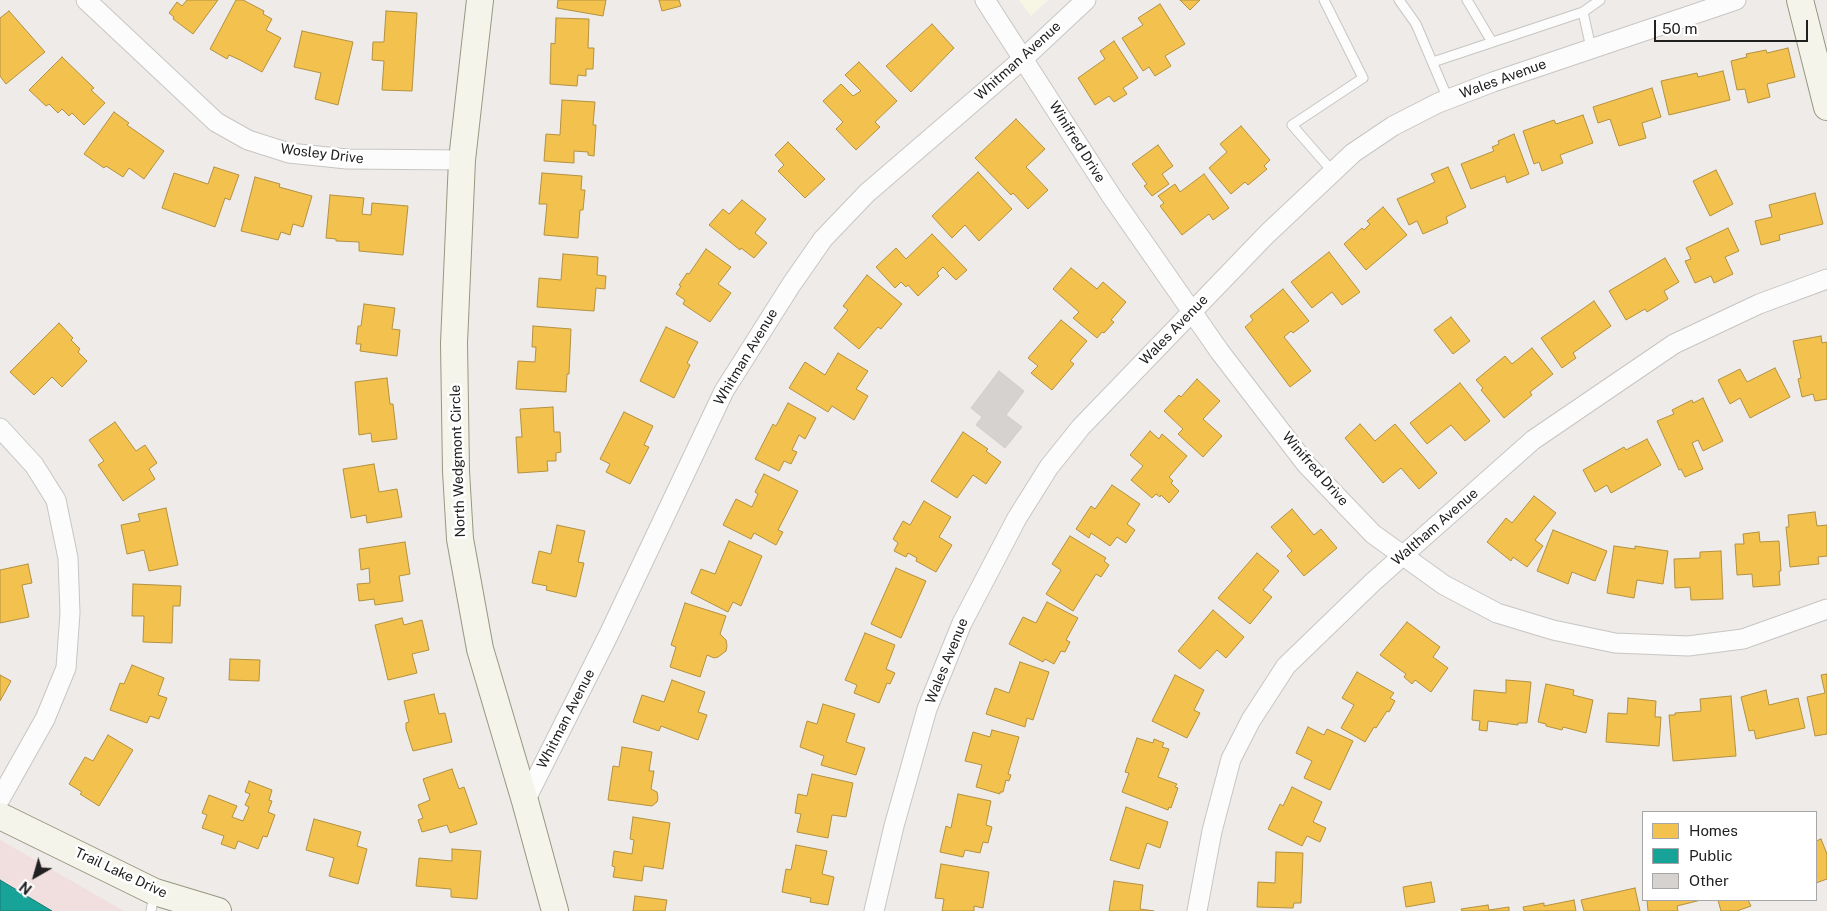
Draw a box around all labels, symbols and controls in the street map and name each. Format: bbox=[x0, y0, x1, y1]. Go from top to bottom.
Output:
scale bar bbox=[1657, 10, 1811, 42]
street label: Whitman Avenue bbox=[972, 18, 1064, 104]
text: 50 m bbox=[1662, 20, 1697, 37]
street label: Wales Avenue bbox=[1457, 56, 1549, 102]
street label: Winifred Drive bbox=[1045, 98, 1109, 186]
street label: Wosley Drive bbox=[279, 141, 365, 167]
street label: Wales Avenue bbox=[1136, 291, 1212, 369]
street label: Whitman Avenue bbox=[711, 306, 781, 408]
street label: North Wedgmont Circle bbox=[447, 384, 469, 538]
street label: Winifred Drive bbox=[1278, 429, 1352, 509]
street label: Waltham Avenue bbox=[1388, 485, 1482, 569]
street label: Wales Avenue bbox=[922, 616, 972, 706]
street label: Whitman Avenue bbox=[534, 666, 598, 772]
legend bbox=[1642, 811, 1817, 901]
text: Homes bbox=[1689, 822, 1738, 839]
street label: Trail Lake Drive bbox=[72, 844, 170, 902]
text: Public bbox=[1689, 847, 1733, 864]
north arrow bbox=[10, 851, 60, 901]
text: Other bbox=[1689, 872, 1729, 889]
text: N bbox=[17, 878, 35, 898]

